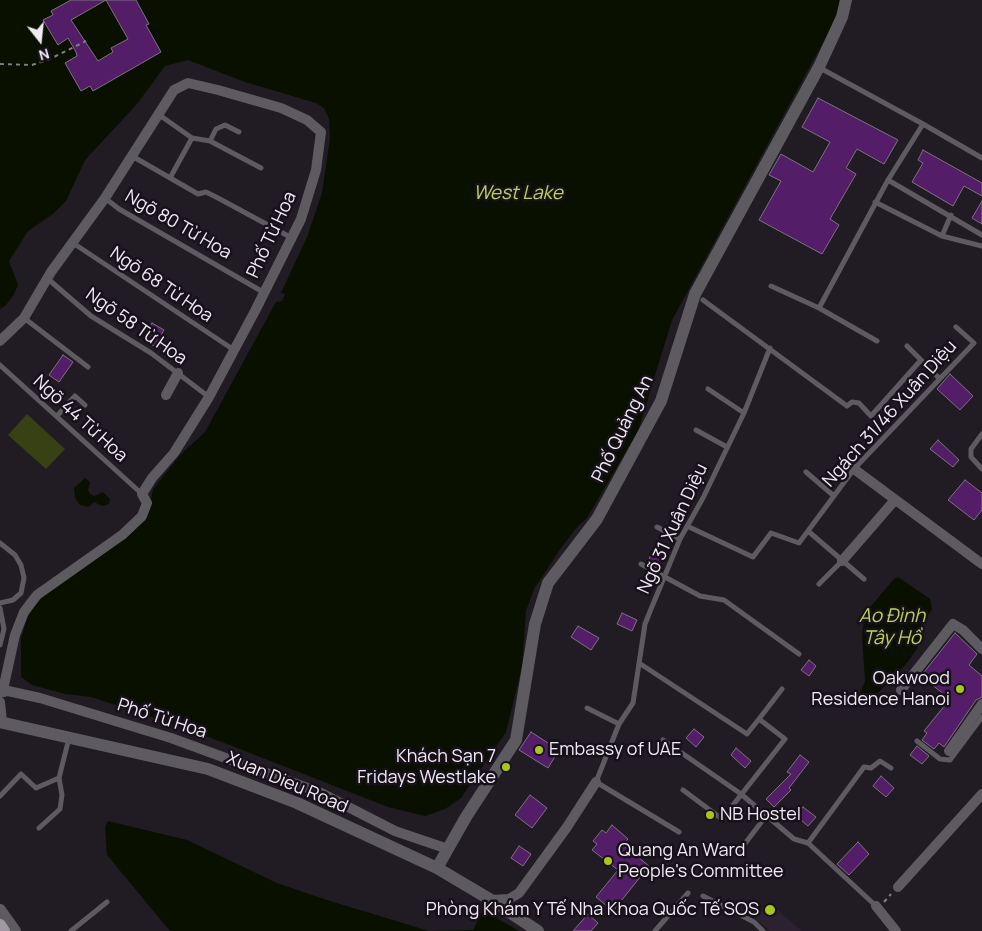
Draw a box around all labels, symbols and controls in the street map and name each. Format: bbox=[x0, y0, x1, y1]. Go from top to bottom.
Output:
north arrow bbox=[15, 15, 65, 65]
text: N bbox=[37, 44, 52, 65]
water label: West Lake bbox=[473, 183, 563, 205]
street label: Ngõ 80 Từ Hoa bbox=[121, 186, 235, 264]
street label: Phố Từ Hoa bbox=[243, 188, 301, 282]
street label: Ngõ 68 Từ Hoa bbox=[105, 243, 217, 327]
street label: Ngõ 58 Từ Hoa bbox=[81, 284, 191, 370]
street label: Ngách 31/46 Xuân Diệu bbox=[818, 336, 962, 492]
street label: Ngõ 44 Từ Hoa bbox=[28, 371, 132, 467]
street label: Phố Quảng An bbox=[588, 372, 658, 486]
street label: Ngõ 31 Xuân Diệu bbox=[633, 460, 713, 598]
water label: Ao Đình Tây Hồ bbox=[859, 606, 925, 650]
place label: Oakwood Residence Hanoi bbox=[811, 668, 950, 711]
marker: Oakwood Residence Hanoi bbox=[954, 683, 966, 695]
street label: Phố Từ Hoa bbox=[114, 694, 210, 744]
place label: Embassy of UAE bbox=[549, 739, 681, 761]
marker: Embassy of UAE bbox=[533, 744, 545, 756]
place label: Khách Sạn 7 Fridays Westlake bbox=[357, 746, 496, 789]
street label: Xuan Dieu Road bbox=[223, 748, 351, 818]
marker: Khách Sạn 7 Fridays Westlake bbox=[500, 761, 512, 773]
place label: NB Hostel bbox=[720, 804, 801, 826]
marker: NB Hostel bbox=[704, 809, 716, 821]
place label: Quang An Ward People's Committee bbox=[618, 840, 783, 882]
marker: Quang An Ward People's Committee bbox=[602, 855, 614, 867]
place label: Phòng Khám Y Tế Nha Khoa Quốc Tế SOS bbox=[426, 899, 759, 921]
marker: Phòng Khám Y Tế Nha Khoa Quốc Tế SOS bbox=[763, 903, 777, 917]

